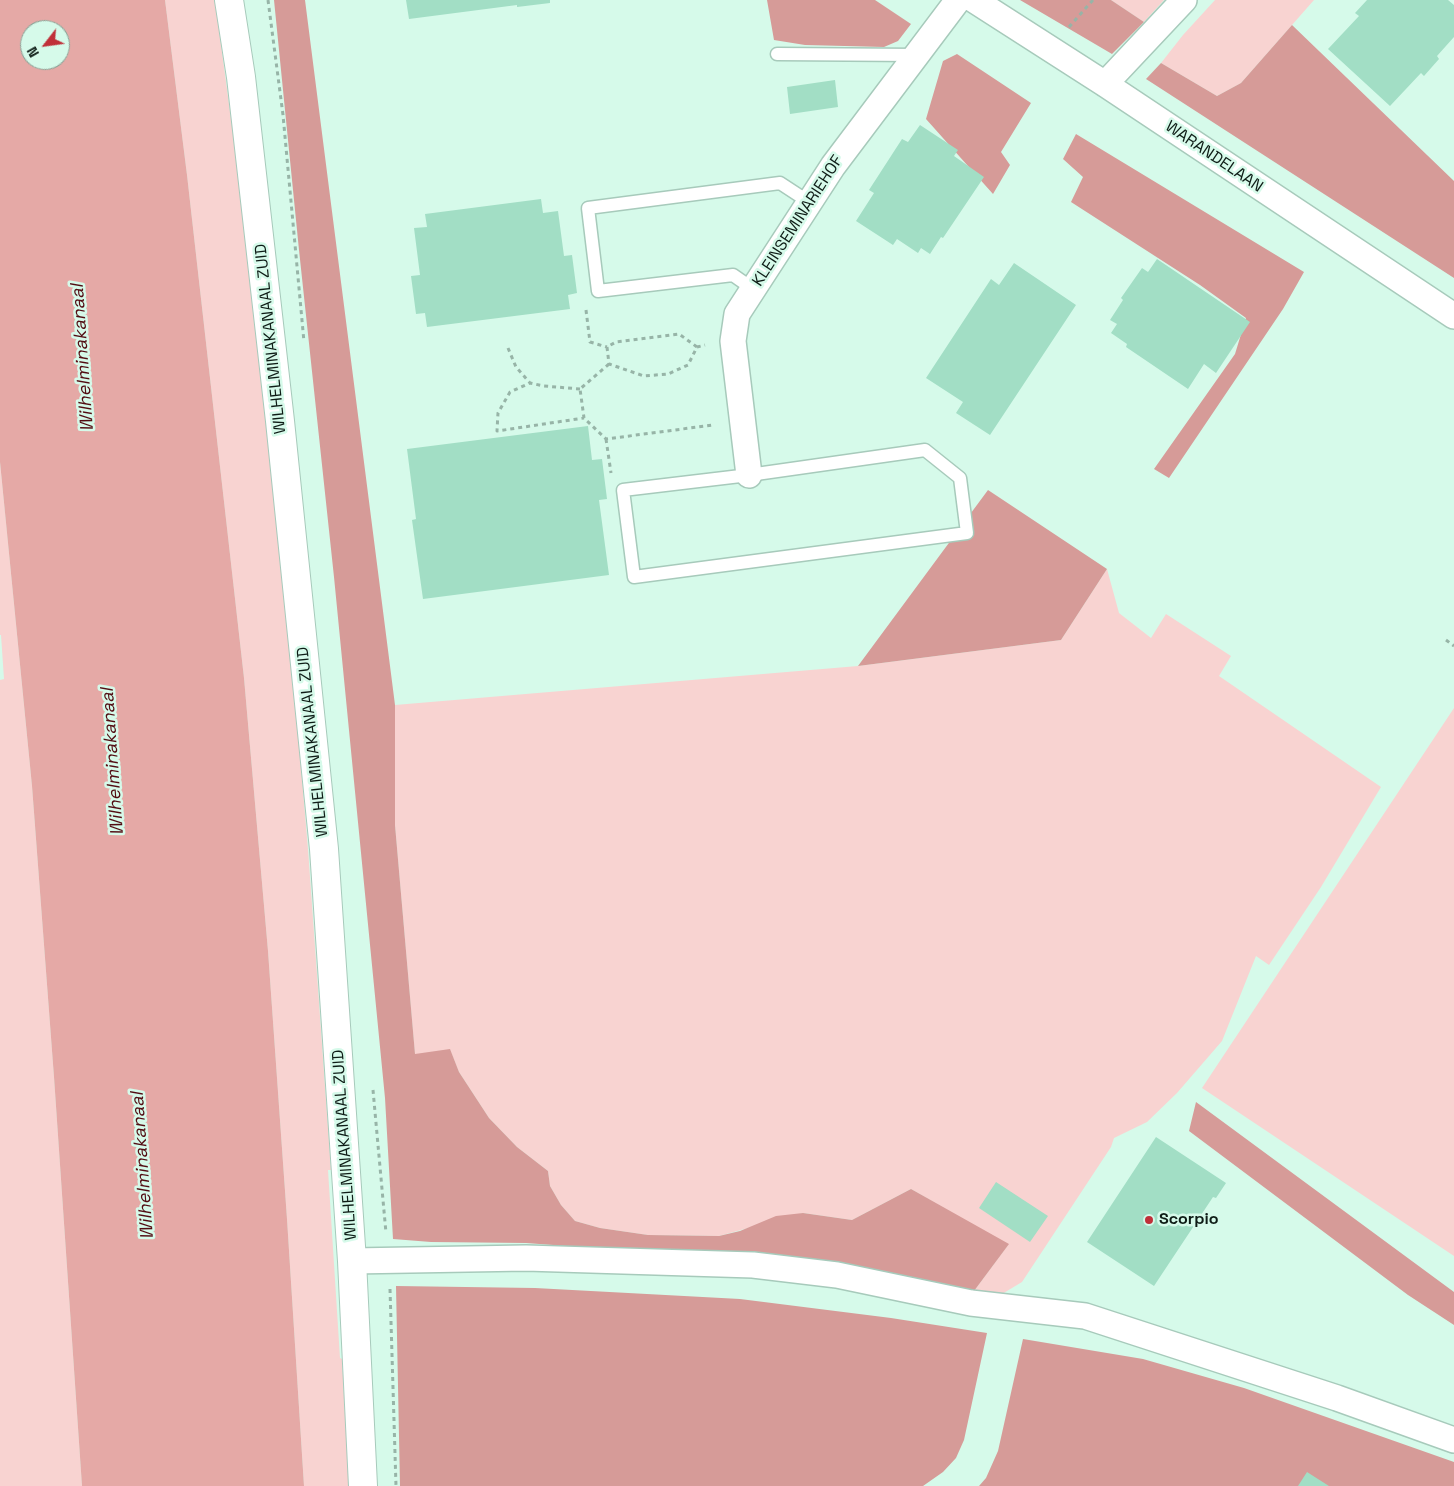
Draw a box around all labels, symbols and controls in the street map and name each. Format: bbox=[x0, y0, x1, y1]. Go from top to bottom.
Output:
north arrow bbox=[20, 20, 70, 70]
text: N bbox=[23, 43, 43, 61]
street label: WARANDELAAN bbox=[1162, 117, 1266, 197]
street label: KLEINSEMINARIEHOF bbox=[749, 152, 847, 290]
street label: WILHELMINAKANAAL ZUID bbox=[251, 243, 291, 435]
water label: Wilhelminakanaal bbox=[67, 283, 99, 433]
street label: WILHELMINAKANAAL ZUID bbox=[293, 646, 333, 838]
water label: Wilhelminakanaal bbox=[97, 687, 129, 837]
street label: WILHELMINAKANAAL ZUID bbox=[329, 1049, 361, 1241]
water label: Wilhelminakanaal bbox=[127, 1091, 159, 1241]
place label: Scorpio bbox=[1159, 1210, 1218, 1230]
marker: Scorpio bbox=[1143, 1214, 1155, 1226]

